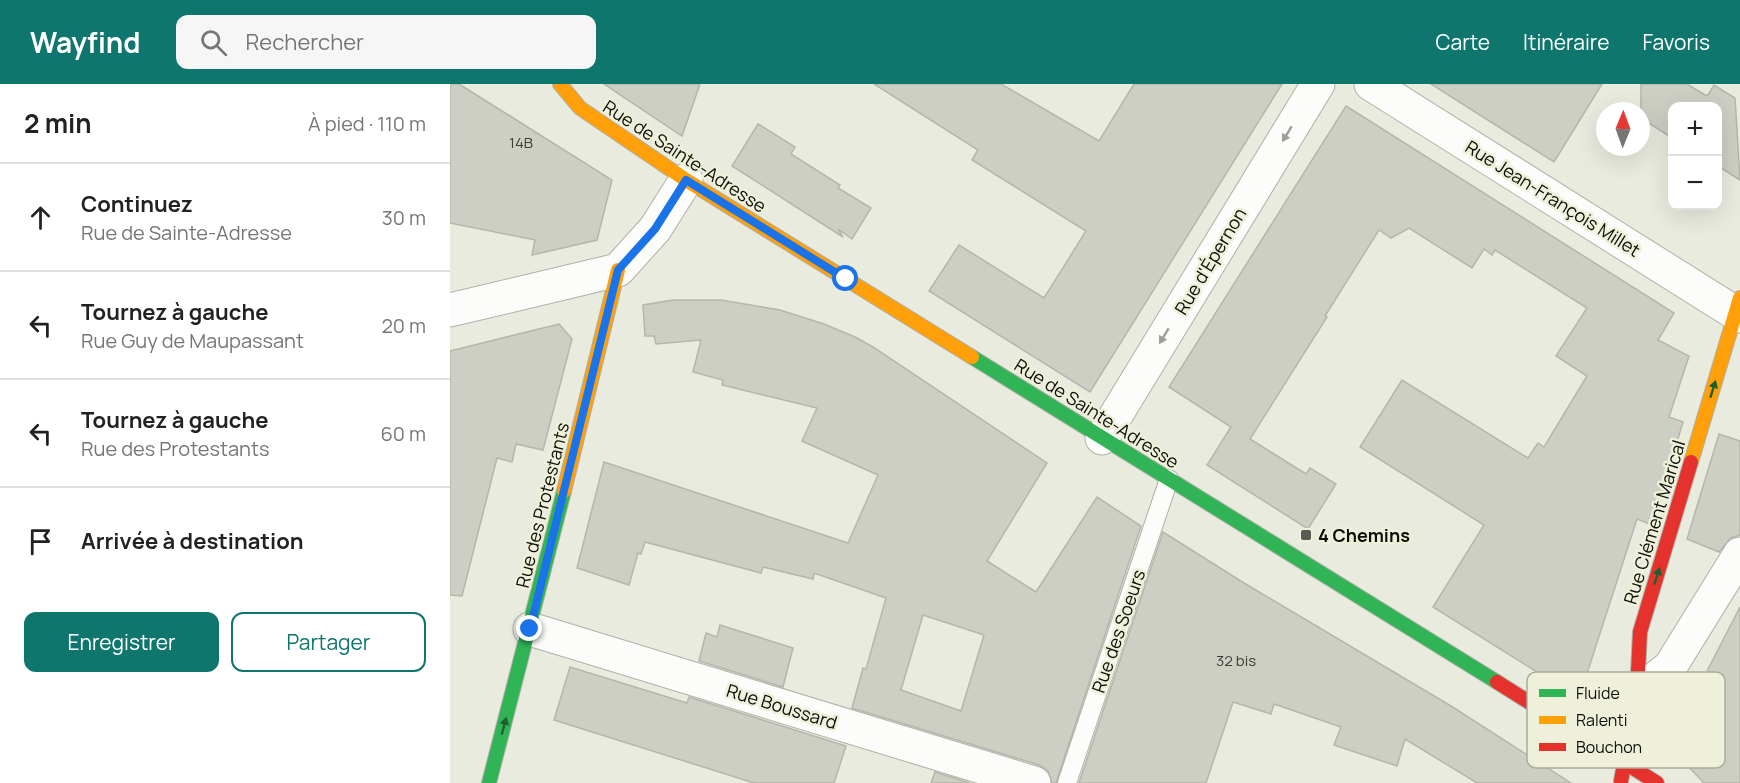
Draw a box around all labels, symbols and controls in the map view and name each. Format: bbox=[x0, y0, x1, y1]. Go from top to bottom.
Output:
search box bbox=[176, 15, 596, 69]
text: Wayfind bbox=[30, 23, 140, 61]
icon: search bbox=[197, 26, 230, 59]
text: Rechercher bbox=[245, 27, 364, 57]
text: Carte bbox=[1436, 28, 1490, 56]
text: Itinéraire bbox=[1523, 28, 1609, 56]
text: Favoris bbox=[1642, 28, 1710, 56]
street label: Rue de Sainte-Adresse bbox=[599, 94, 771, 218]
north arrow bbox=[1596, 102, 1650, 156]
map controls bbox=[1668, 102, 1722, 210]
button: + bbox=[1668, 102, 1722, 156]
text: 2 min bbox=[24, 105, 92, 141]
text: À pied · 110 m bbox=[308, 110, 426, 137]
one-way arrow bbox=[1282, 126, 1293, 142]
house number: 14B bbox=[509, 132, 533, 153]
street label: Rue Jean-François Millet bbox=[1461, 134, 1645, 262]
button: − bbox=[1668, 156, 1722, 210]
text: Continuez bbox=[81, 189, 193, 219]
icon: ahead bbox=[24, 201, 57, 234]
street label: Rue d'Épernon bbox=[1169, 203, 1251, 319]
text: 30 m bbox=[382, 204, 426, 231]
text: Rue de Sainte-Adresse bbox=[81, 219, 292, 246]
route start bbox=[832, 265, 858, 291]
text: Tournez à gauche bbox=[81, 297, 268, 327]
icon: left bbox=[24, 309, 57, 342]
text: 20 m bbox=[381, 312, 426, 339]
text: Rue Guy de Maupassant bbox=[81, 327, 304, 354]
one-way arrow bbox=[1158, 328, 1169, 344]
street label: Rue de Sainte-Adresse bbox=[1010, 353, 1184, 473]
one-way arrow bbox=[1709, 380, 1718, 398]
text: Tournez à gauche bbox=[81, 405, 268, 435]
icon: left bbox=[24, 417, 57, 450]
text: 60 m bbox=[380, 420, 426, 447]
street label: Rue des Protestants bbox=[510, 420, 574, 590]
text: Rue des Protestants bbox=[81, 435, 269, 462]
street label: Rue Clément Marical bbox=[1618, 437, 1690, 607]
place label: 4 Chemins bbox=[1318, 523, 1410, 547]
icon: arrive bbox=[24, 525, 57, 558]
text: Arrivée à destination bbox=[81, 526, 304, 556]
marker: 4 Chemins bbox=[1299, 528, 1313, 542]
street label: Rue des Soeurs bbox=[1086, 566, 1150, 696]
one-way arrow bbox=[1653, 567, 1662, 585]
button: Enregistrer bbox=[24, 612, 219, 672]
button: Partager bbox=[231, 612, 426, 672]
route end bbox=[516, 615, 542, 641]
house number: 32 bis bbox=[1216, 650, 1256, 671]
legend bbox=[1527, 672, 1725, 768]
street label: Rue Boussard bbox=[724, 678, 840, 734]
text: Fluide bbox=[1576, 682, 1620, 704]
text: Ralenti bbox=[1576, 709, 1627, 731]
one-way arrow bbox=[500, 717, 509, 735]
text: Bouchon bbox=[1576, 736, 1642, 758]

